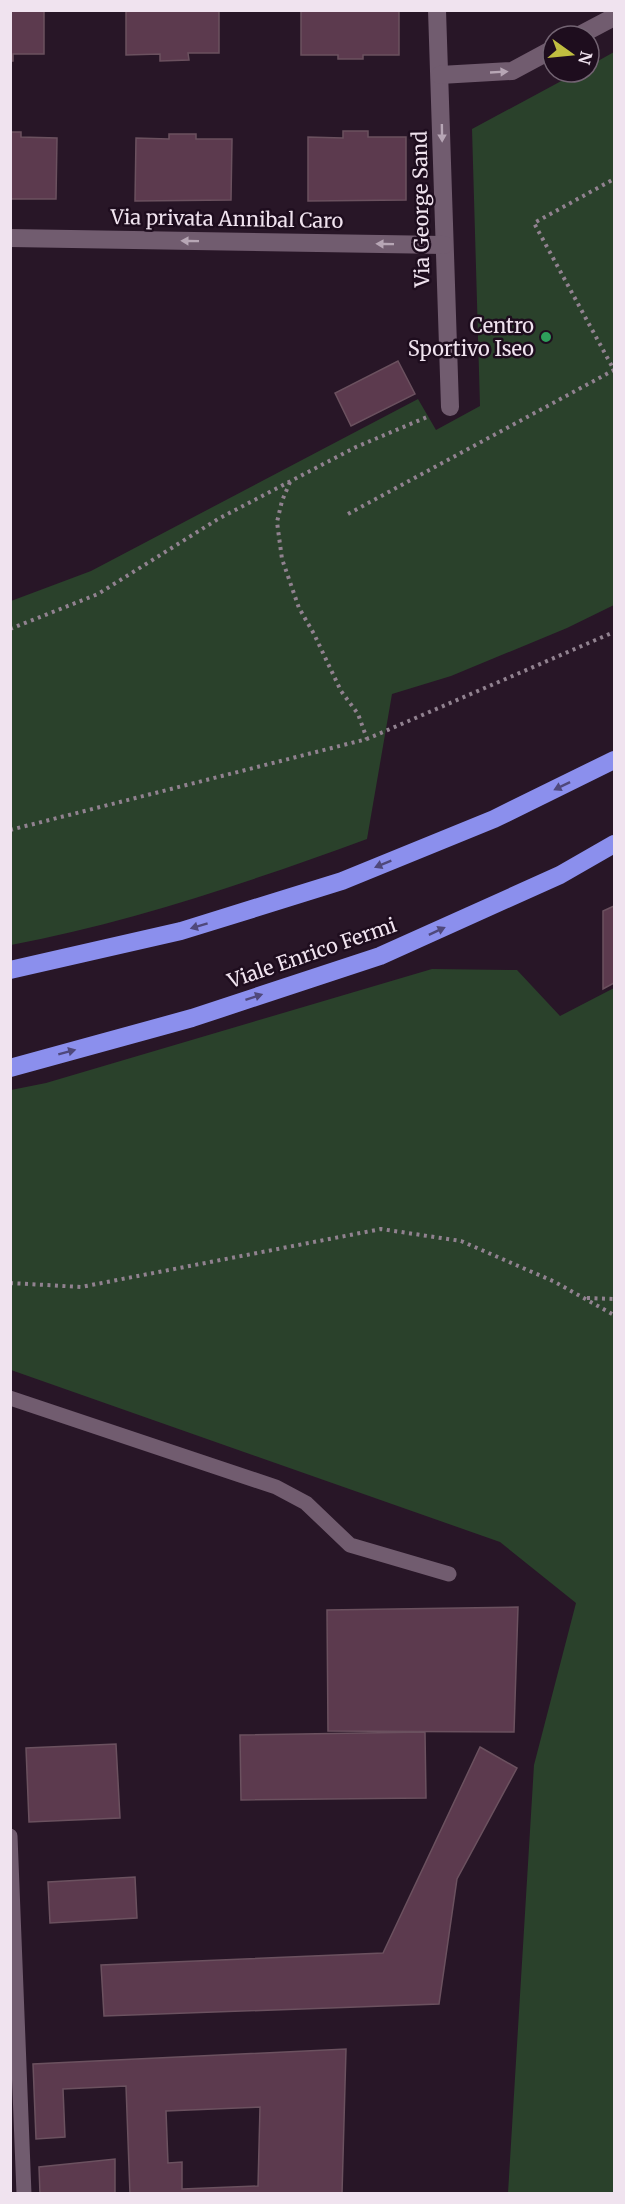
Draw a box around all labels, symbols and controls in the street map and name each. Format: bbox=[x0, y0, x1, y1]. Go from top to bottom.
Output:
north arrow bbox=[541, 24, 601, 84]
text: N bbox=[574, 49, 597, 67]
one-way arrow bbox=[489, 67, 508, 76]
one-way arrow bbox=[437, 124, 446, 143]
street label: Via George Sand bbox=[407, 131, 434, 288]
street label: Via privata Annibal Caro bbox=[109, 204, 344, 233]
one-way arrow bbox=[181, 236, 200, 246]
one-way arrow bbox=[376, 239, 395, 249]
place label: Centro Sportivo Iseo bbox=[408, 313, 534, 361]
marker: Centro Sportivo Iseo bbox=[539, 330, 553, 344]
one-way arrow bbox=[553, 781, 570, 790]
one-way arrow bbox=[374, 859, 392, 869]
street label: Viale Enrico Fermi bbox=[223, 912, 399, 993]
one-way arrow bbox=[190, 922, 208, 931]
one-way arrow bbox=[428, 925, 446, 935]
one-way arrow bbox=[245, 992, 263, 1002]
one-way arrow bbox=[58, 1047, 76, 1056]

